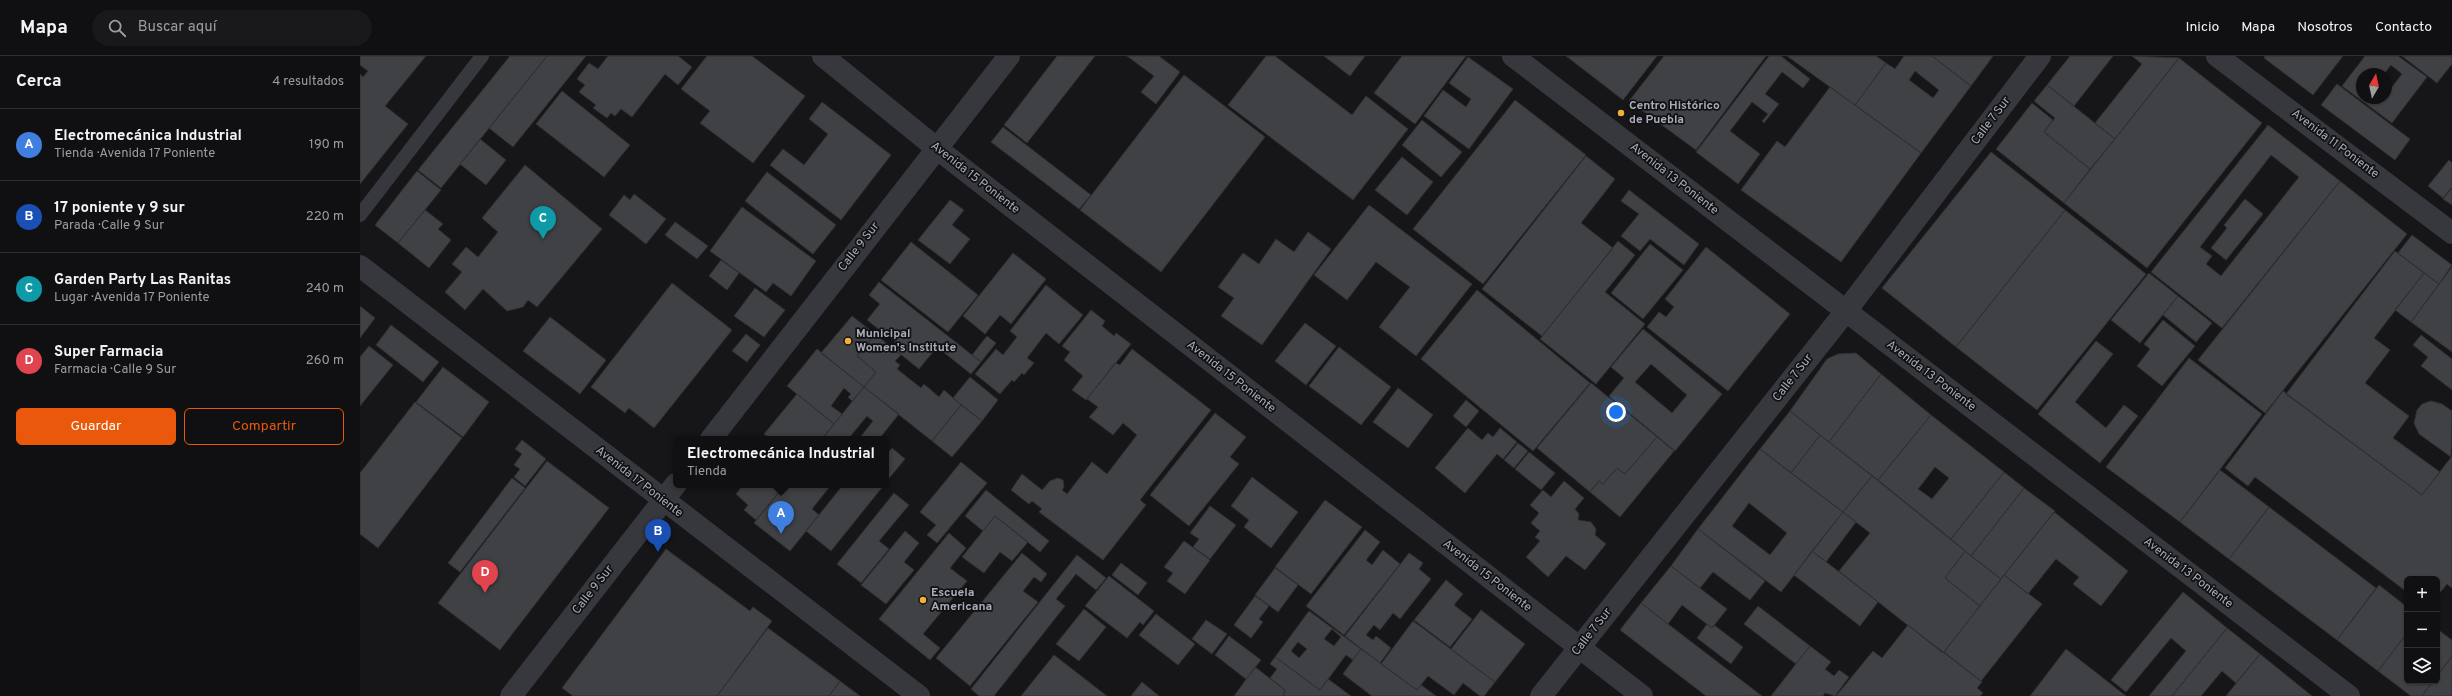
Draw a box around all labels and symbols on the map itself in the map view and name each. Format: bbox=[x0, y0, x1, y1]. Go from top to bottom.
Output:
north arrow bbox=[2356, 68, 2392, 104]
street label: Calle 7 Sur bbox=[1968, 93, 2015, 148]
place label: Centro Histórico de Puebla bbox=[1629, 98, 1720, 128]
street label: Avenida 11 Poniente bbox=[2288, 106, 2382, 182]
marker: Centro Histórico de Puebla bbox=[1616, 108, 1626, 118]
street label: Avenida 15 Poniente bbox=[927, 138, 1023, 218]
street label: Avenida 13 Poniente bbox=[1626, 139, 1722, 219]
pin: C bbox=[530, 206, 556, 239]
street label: Calle 9 Sur bbox=[835, 219, 883, 275]
place label: Municipal Women's Institute bbox=[856, 326, 956, 356]
marker: Municipal Women's Institute bbox=[843, 336, 853, 346]
street label: Avenida 15 Poniente bbox=[1183, 337, 1279, 417]
street label: Avenida 13 Poniente bbox=[1883, 337, 1979, 415]
street label: Calle 7 Sur bbox=[1769, 351, 1817, 405]
your location bbox=[1606, 402, 1626, 422]
street label: Avenida 17 Poniente bbox=[592, 443, 686, 521]
pin: A bbox=[768, 501, 794, 534]
pin: B bbox=[645, 519, 671, 552]
street label: Avenida 13 Poniente bbox=[2140, 534, 2236, 612]
street label: Avenida 15 Poniente bbox=[1439, 536, 1535, 616]
pin: D bbox=[472, 560, 498, 593]
street label: Calle 9 Sur bbox=[569, 562, 617, 618]
place label: Escuela Americana bbox=[931, 585, 992, 615]
marker: Escuela Americana bbox=[918, 595, 928, 605]
street label: Calle 7 Sur bbox=[1568, 605, 1616, 659]

